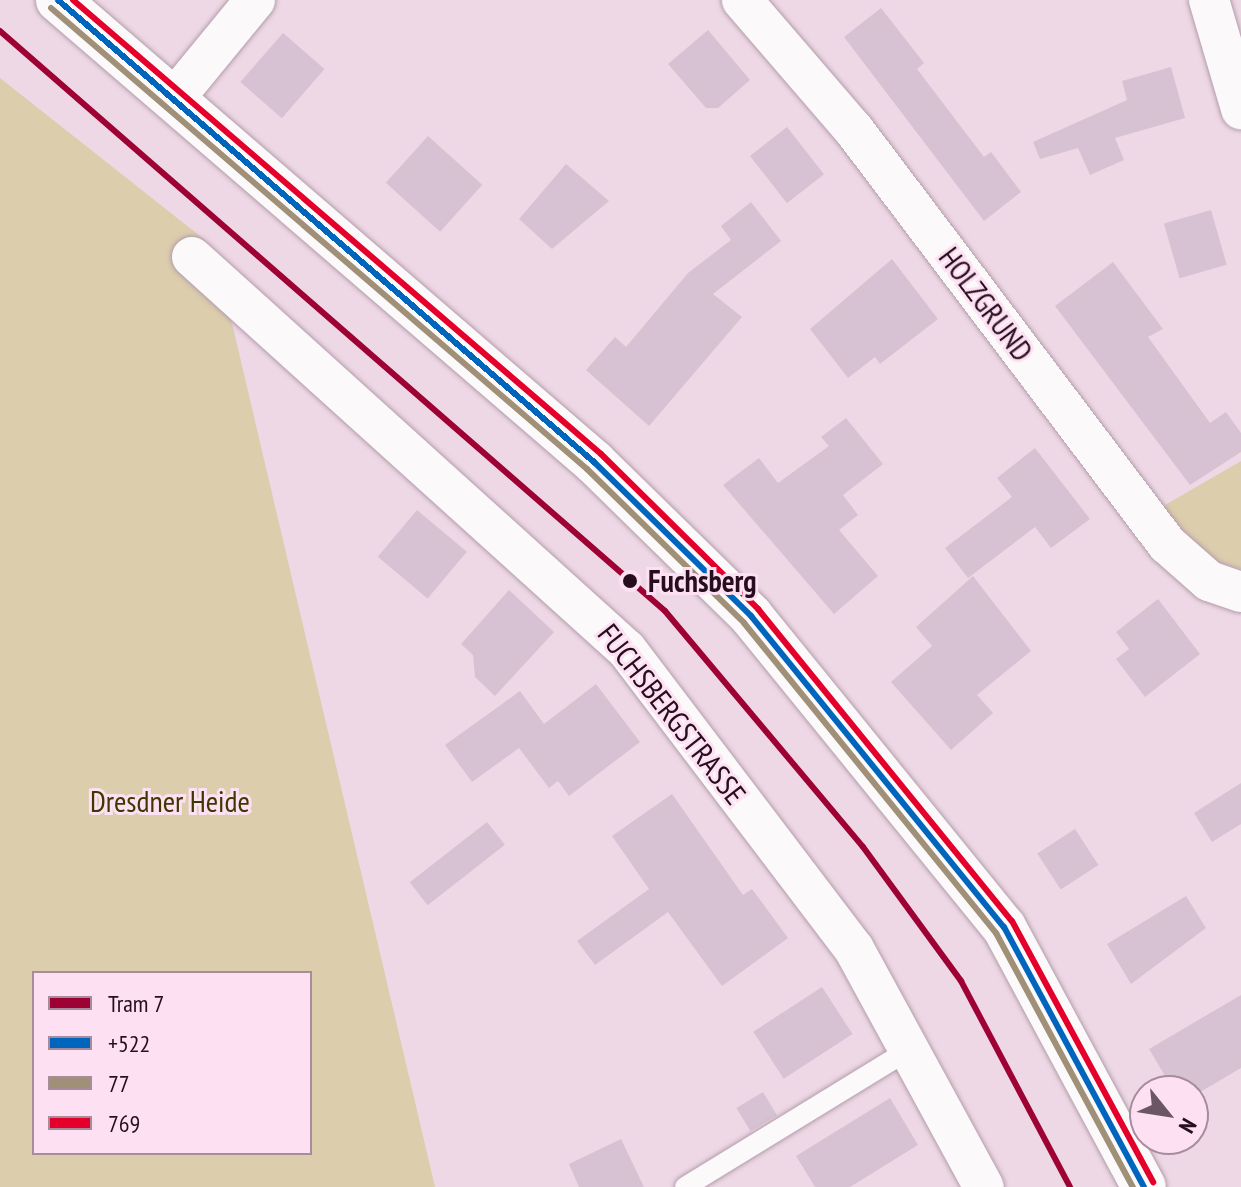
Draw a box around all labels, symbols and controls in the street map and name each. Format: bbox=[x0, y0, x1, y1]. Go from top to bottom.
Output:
street label: HOLZGRUND bbox=[932, 240, 1040, 368]
place label: Fuchsberg bbox=[648, 563, 757, 599]
marker: Fuchsberg bbox=[619, 570, 641, 592]
street label: FUCHSBERGSTRASSE bbox=[590, 617, 754, 811]
park label: Dresdner Heide bbox=[90, 783, 250, 819]
legend bbox=[32, 971, 312, 1155]
text: Tram 7 bbox=[108, 988, 164, 1019]
text: +522 bbox=[108, 1028, 150, 1059]
text: 77 bbox=[108, 1068, 130, 1099]
north arrow bbox=[1129, 1075, 1209, 1155]
text: 769 bbox=[108, 1108, 140, 1139]
text: N bbox=[1173, 1114, 1203, 1138]

